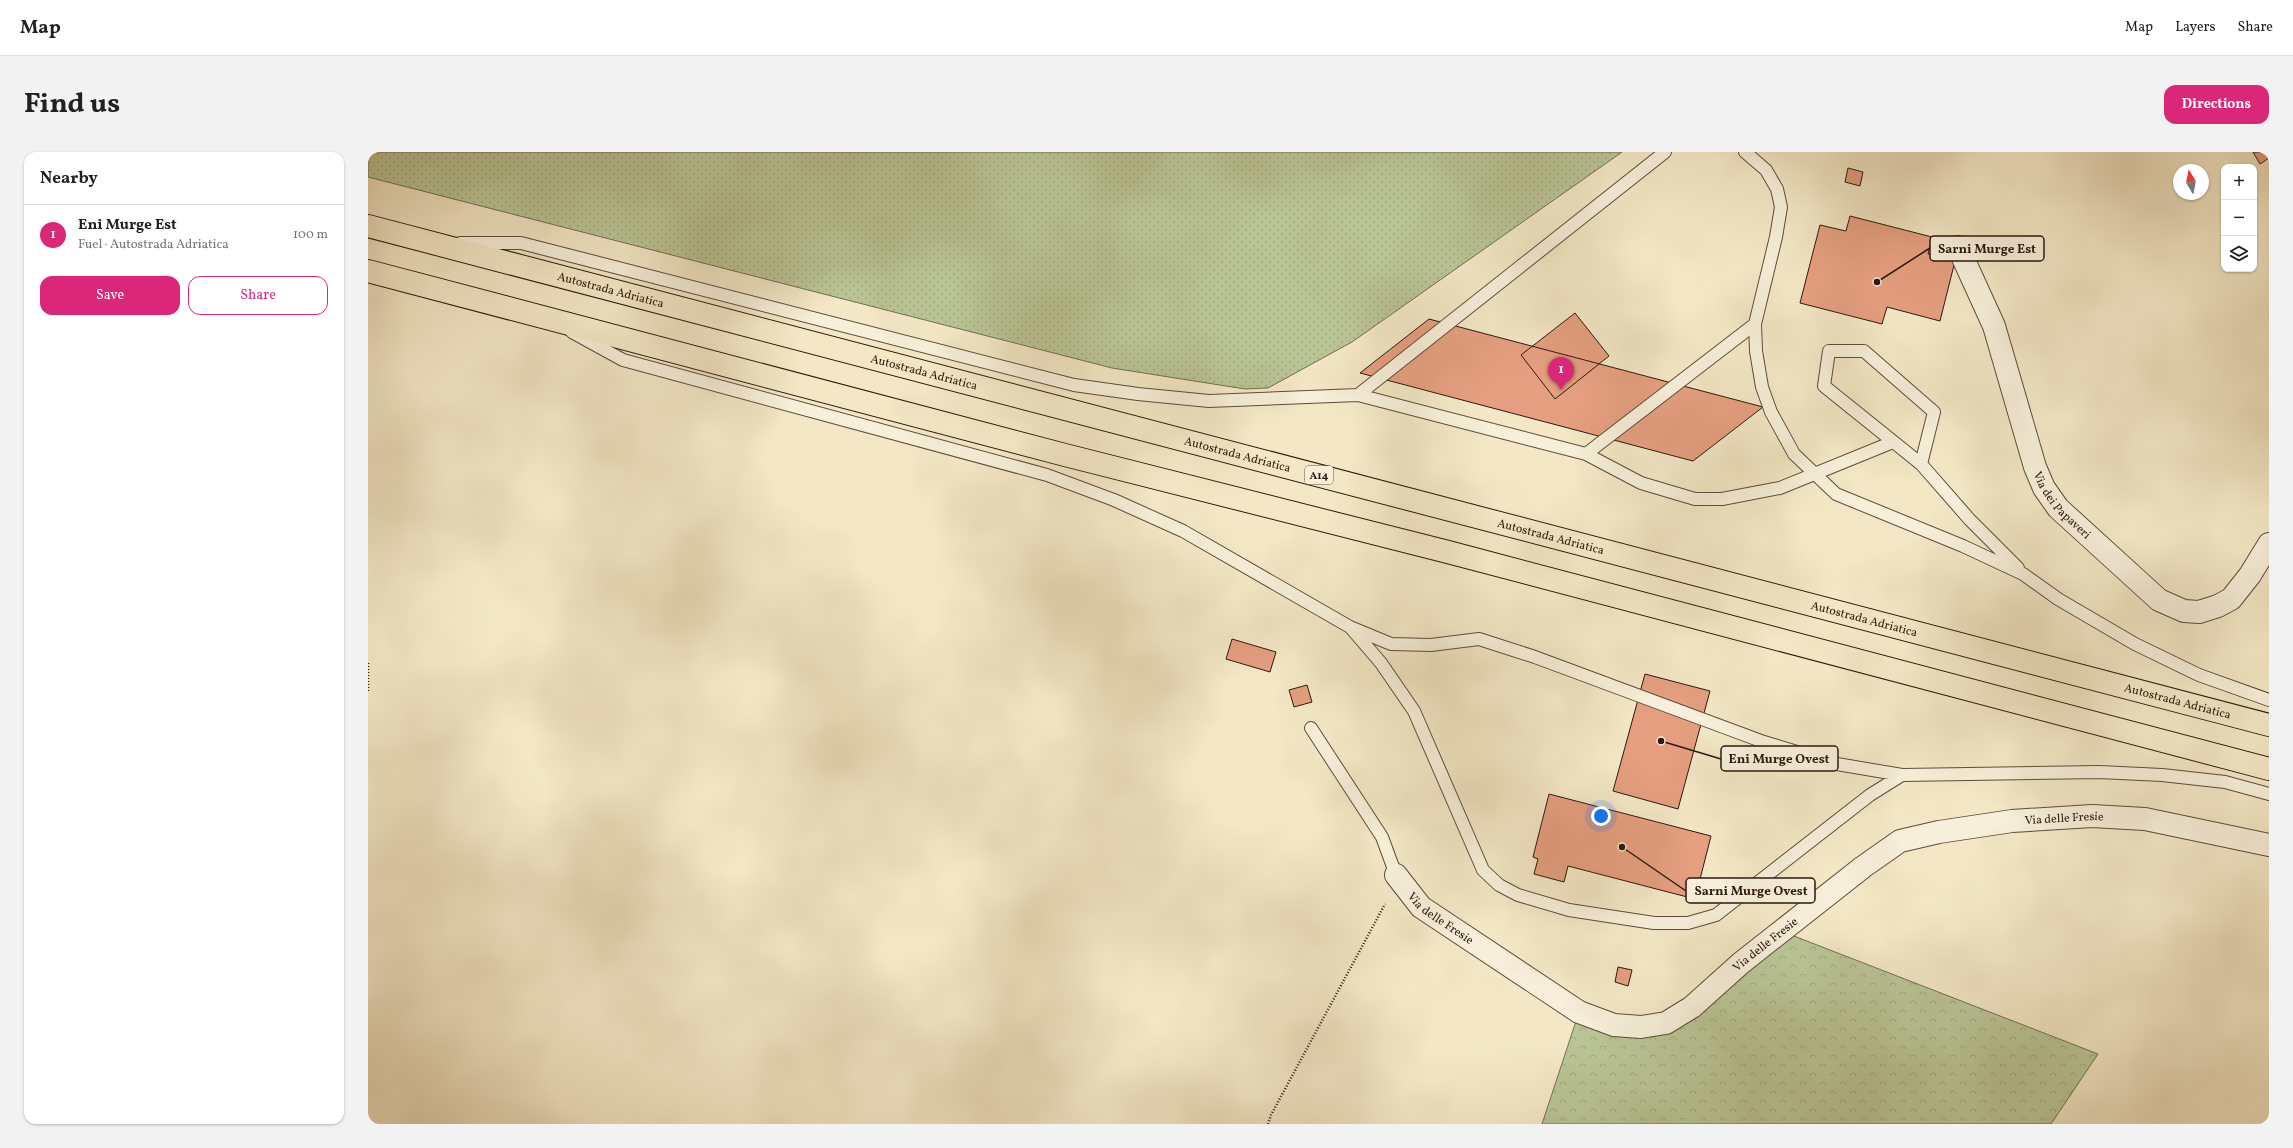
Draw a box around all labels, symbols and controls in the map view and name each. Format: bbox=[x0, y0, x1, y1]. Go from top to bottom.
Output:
text: Map bbox=[20, 15, 61, 41]
text: Map bbox=[2125, 18, 2153, 37]
text: Layers bbox=[2175, 18, 2215, 37]
text: Share bbox=[2237, 18, 2273, 37]
text: Find us bbox=[24, 85, 120, 124]
button: Directions bbox=[2164, 85, 2269, 124]
north arrow bbox=[2173, 164, 2209, 200]
map controls bbox=[2221, 164, 2257, 272]
button: + bbox=[2221, 164, 2257, 200]
text: Nearby bbox=[40, 167, 98, 190]
button: − bbox=[2221, 200, 2257, 236]
text: Eni Murge Est bbox=[78, 215, 177, 236]
text: 1 bbox=[50, 226, 56, 244]
text: 100 m bbox=[293, 226, 328, 244]
text: Fuel · Autostrada Adriatica bbox=[78, 236, 229, 254]
callout: Sarni Murge Est bbox=[1930, 236, 2044, 261]
button: layers bbox=[2221, 236, 2257, 272]
text: Sarni Murge Est bbox=[1938, 241, 2036, 259]
street label: Autostrada Adriatica bbox=[555, 269, 666, 312]
button: Save bbox=[40, 276, 180, 315]
button: Share bbox=[188, 276, 328, 315]
street label: Autostrada Adriatica bbox=[869, 351, 979, 395]
pin: 1 bbox=[1548, 357, 1574, 390]
street label: Autostrada Adriatica bbox=[1182, 434, 1292, 477]
road number: A14 bbox=[1305, 466, 1333, 484]
street label: Via dei Papaveri bbox=[2029, 469, 2094, 543]
street label: Autostrada Adriatica bbox=[1496, 516, 1606, 559]
street label: Autostrada Adriatica bbox=[1809, 598, 1919, 641]
street label: Autostrada Adriatica bbox=[2122, 680, 2233, 724]
callout: Eni Murge Ovest bbox=[1721, 746, 1838, 771]
text: Eni Murge Ovest bbox=[1729, 751, 1830, 769]
your location bbox=[1591, 806, 1611, 826]
street label: Via delle Fresie bbox=[2024, 809, 2104, 829]
callout: Sarni Murge Ovest bbox=[1686, 878, 1815, 903]
text: Sarni Murge Ovest bbox=[1694, 883, 1808, 901]
street label: Via delle Fresie bbox=[1403, 889, 1477, 949]
street label: Via delle Fresie bbox=[1730, 914, 1802, 976]

